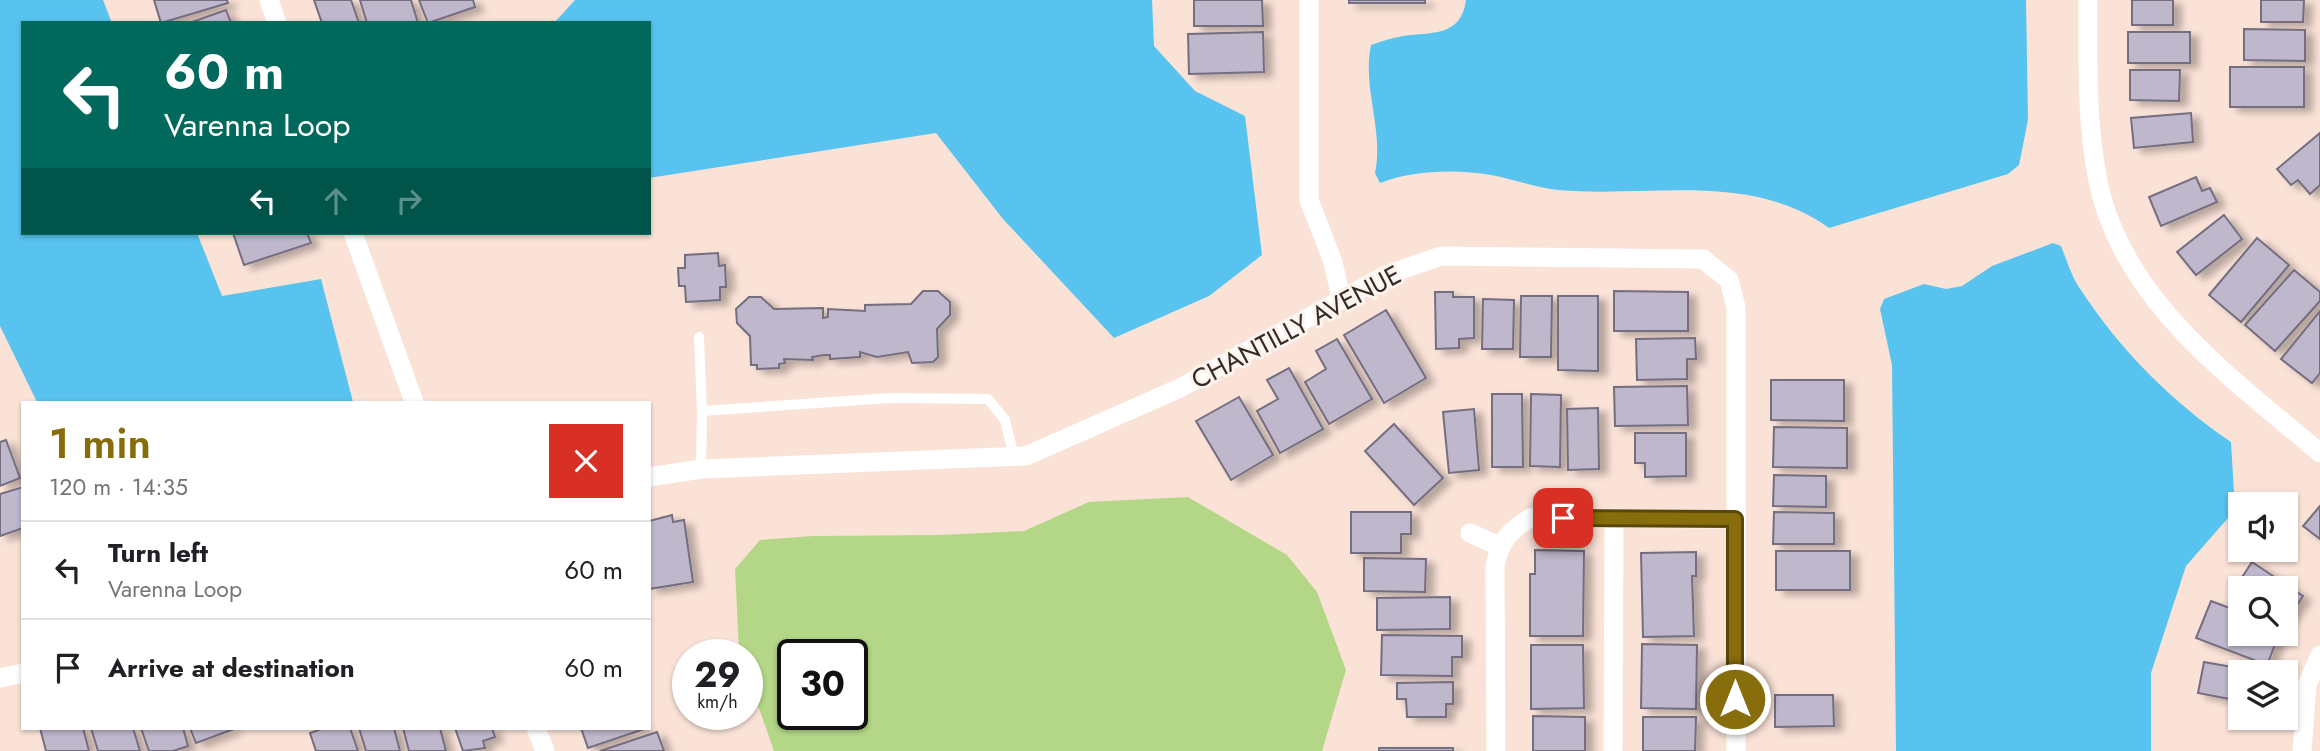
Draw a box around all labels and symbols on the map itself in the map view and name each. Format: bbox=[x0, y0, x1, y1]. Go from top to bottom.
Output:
street label: CHANTILLY AVENUE bbox=[1184, 256, 1408, 398]
pin bbox=[1533, 488, 1593, 548]
speed limit sign: 30 bbox=[777, 639, 868, 730]
position arrow bbox=[1698, 662, 1772, 736]

